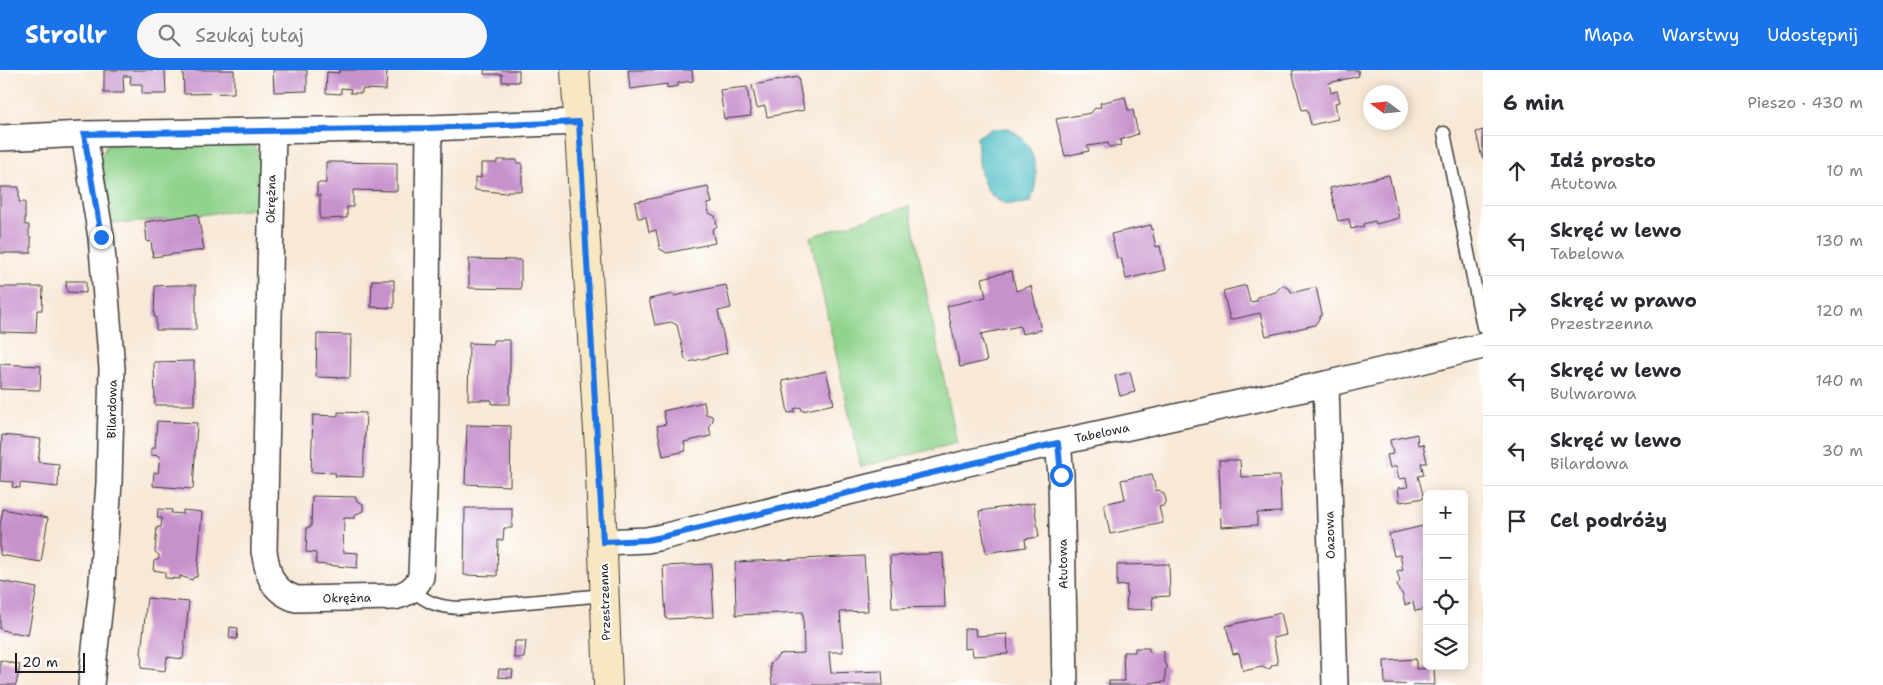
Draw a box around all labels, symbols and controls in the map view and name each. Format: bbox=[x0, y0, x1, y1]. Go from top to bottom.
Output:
search box bbox=[137, 13, 487, 58]
text: Strollr bbox=[25, 19, 107, 51]
icon: search bbox=[155, 21, 183, 49]
text: Szukaj tutaj bbox=[195, 23, 304, 48]
text: Mapa bbox=[1584, 23, 1634, 47]
text: Warstwy bbox=[1662, 23, 1739, 47]
text: Udostępnij bbox=[1767, 23, 1858, 47]
north arrow bbox=[1363, 85, 1408, 130]
text: 6 min bbox=[1503, 89, 1564, 117]
text: Pieszo · 430 m bbox=[1747, 92, 1863, 113]
text: Idź prosto bbox=[1550, 148, 1656, 173]
icon: ahead bbox=[1503, 157, 1531, 185]
text: 10 m bbox=[1826, 160, 1863, 181]
text: Atutowa bbox=[1550, 173, 1617, 194]
street label: Okrężna bbox=[263, 174, 279, 223]
text: Skręć w lewo bbox=[1550, 218, 1682, 243]
route end bbox=[90, 226, 113, 249]
icon: left bbox=[1503, 227, 1531, 255]
text: 130 m bbox=[1816, 230, 1863, 251]
text: Tabelowa bbox=[1550, 243, 1624, 264]
text: Skręć w prawo bbox=[1550, 288, 1697, 313]
icon: right bbox=[1503, 297, 1531, 325]
text: 120 m bbox=[1816, 300, 1863, 321]
text: Przestrzenna bbox=[1550, 313, 1653, 334]
text: Skręć w lewo bbox=[1550, 358, 1682, 383]
icon: left bbox=[1503, 367, 1531, 395]
text: 140 m bbox=[1816, 370, 1863, 391]
street label: Bilardowa bbox=[103, 379, 121, 439]
text: Bulwarowa bbox=[1550, 383, 1636, 404]
street label: Tabelowa bbox=[1073, 419, 1131, 447]
text: Skręć w lewo bbox=[1550, 428, 1682, 453]
icon: left bbox=[1503, 437, 1531, 465]
text: 30 m bbox=[1822, 440, 1863, 461]
text: Bilardowa bbox=[1550, 453, 1628, 474]
route start bbox=[1050, 464, 1073, 487]
map controls bbox=[1423, 490, 1468, 670]
button: + bbox=[1423, 490, 1468, 535]
icon: arrive bbox=[1503, 507, 1531, 535]
text: Cel podróży bbox=[1550, 508, 1667, 533]
street label: Oazowa bbox=[1321, 510, 1339, 559]
button: − bbox=[1423, 535, 1468, 580]
street label: Atutowa bbox=[1055, 538, 1071, 589]
street label: Przestrzenna bbox=[596, 563, 614, 641]
button: locate bbox=[1423, 580, 1468, 625]
street label: Okrężna bbox=[323, 590, 372, 606]
button: layers bbox=[1423, 625, 1468, 670]
scale bar bbox=[15, 650, 85, 673]
text: 20 m bbox=[22, 653, 58, 671]

